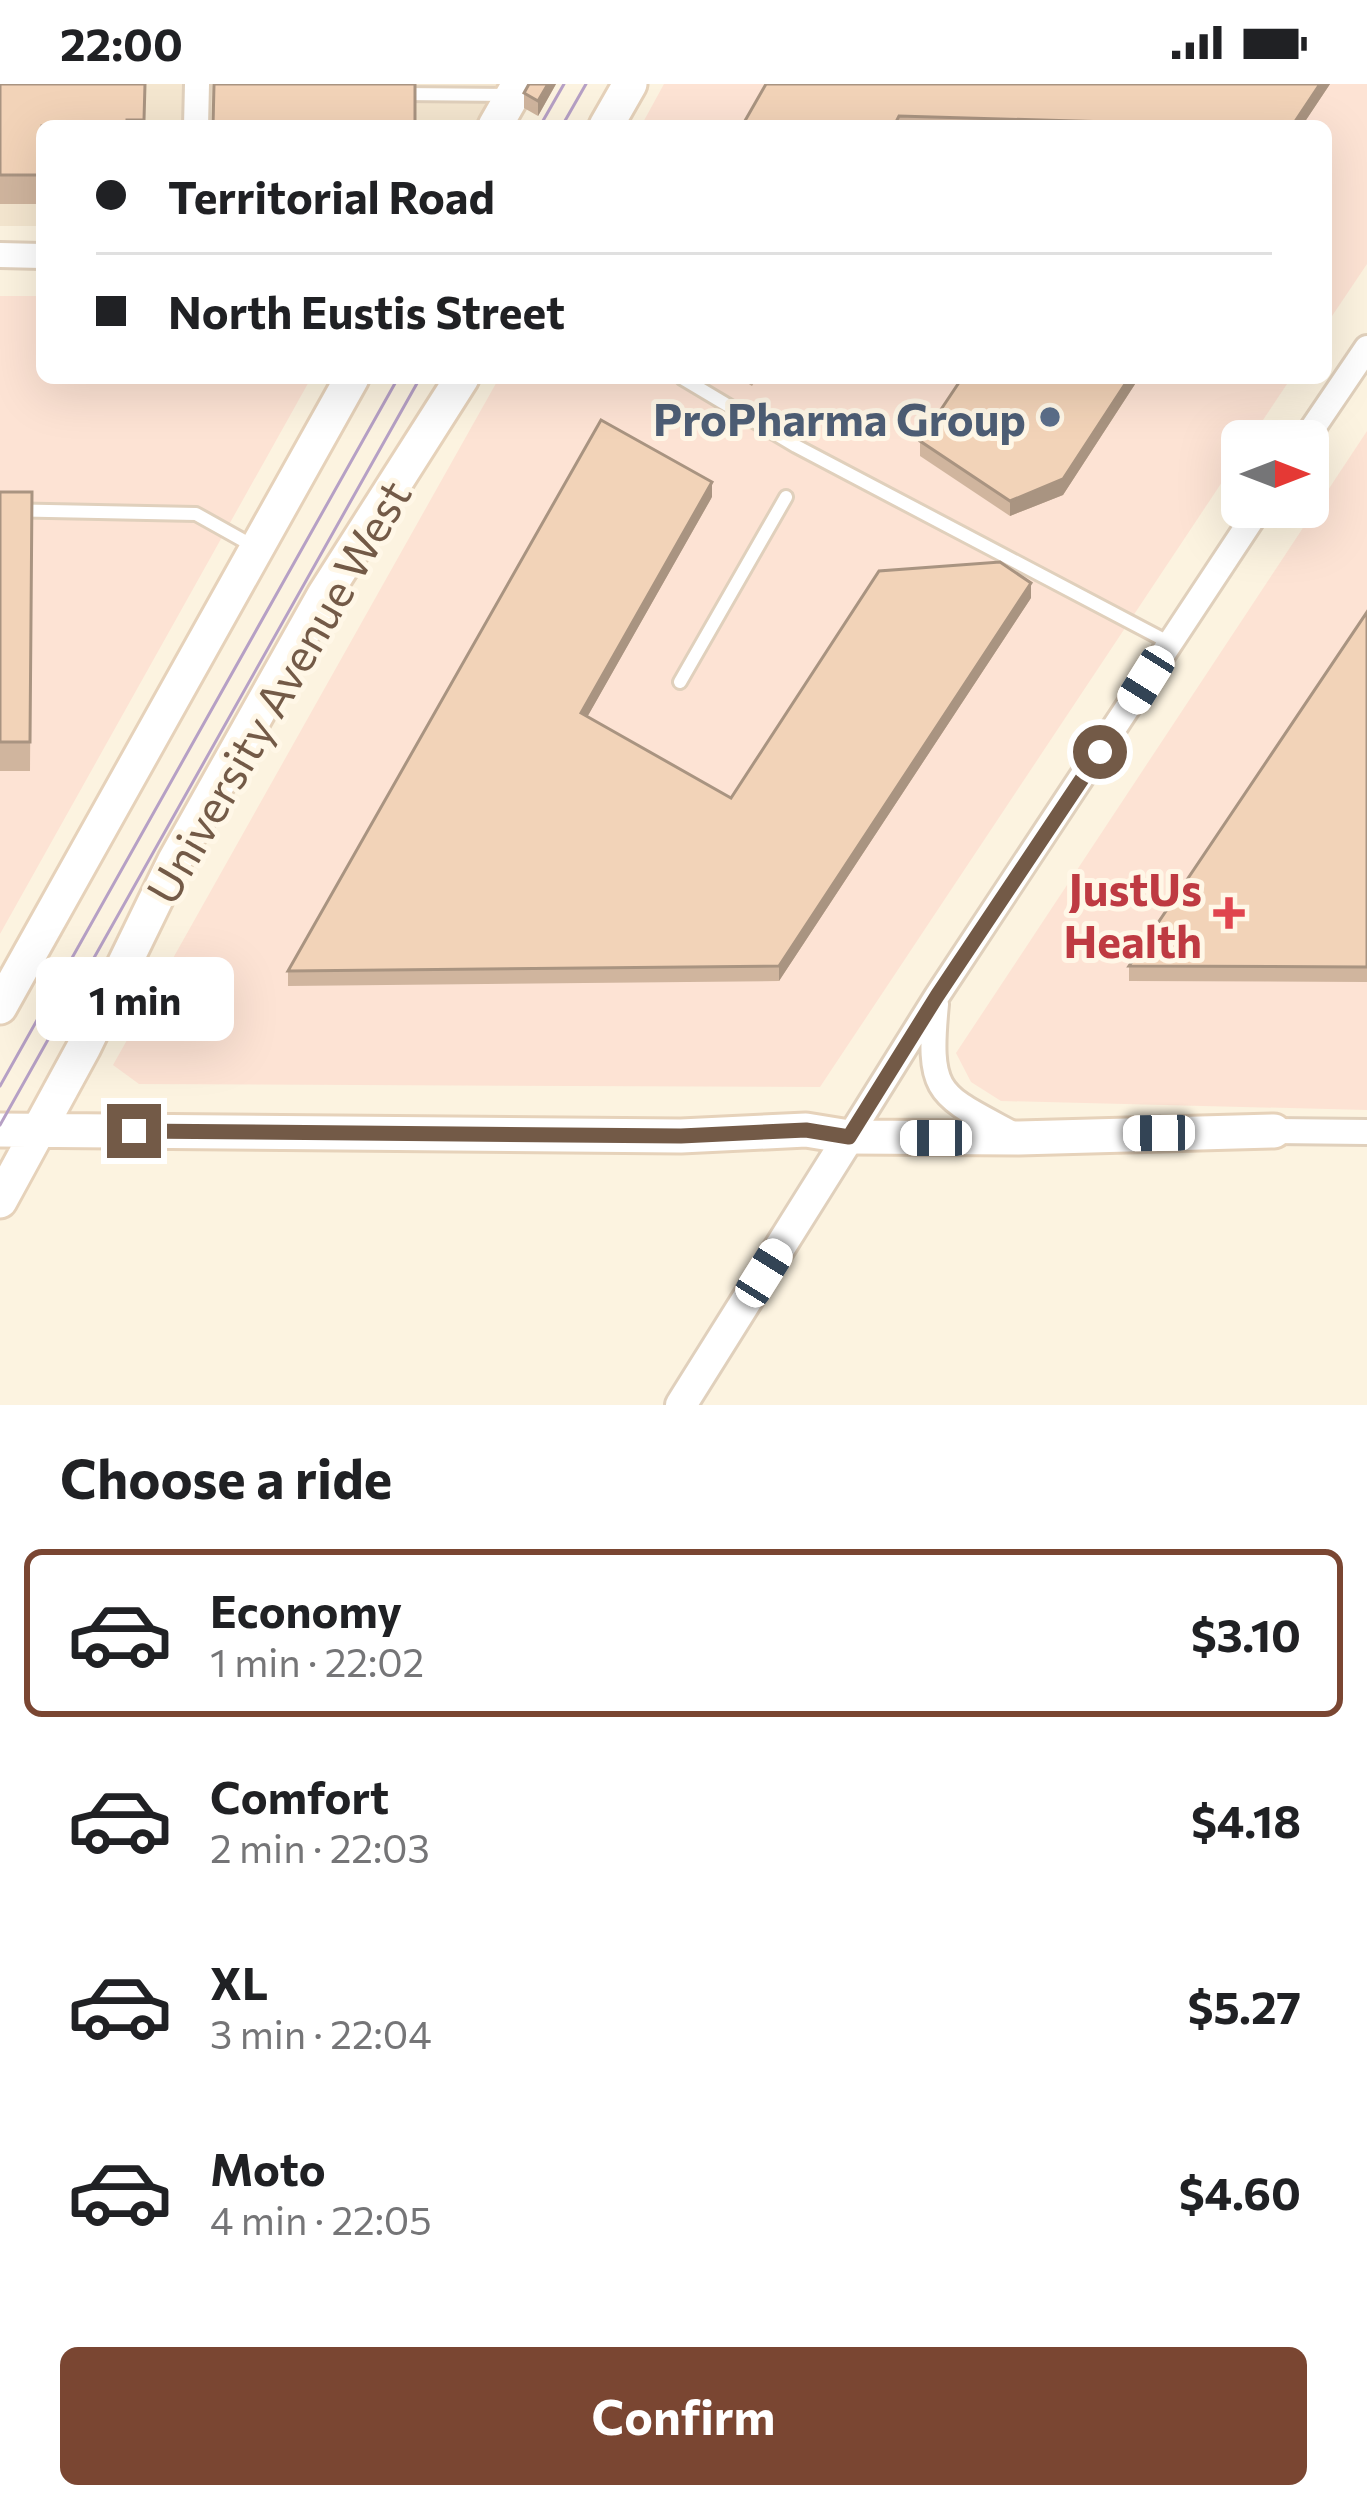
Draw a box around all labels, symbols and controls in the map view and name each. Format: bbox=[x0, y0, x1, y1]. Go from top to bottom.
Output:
text: 22:00 bbox=[60, 15, 183, 70]
text: Territorial Road bbox=[168, 168, 495, 223]
text: North Eustis Street bbox=[168, 283, 565, 338]
place label: ProPharma Group bbox=[653, 390, 1026, 445]
marker: ProPharma Group bbox=[1037, 404, 1063, 430]
north arrow bbox=[1221, 420, 1329, 528]
map controls bbox=[1221, 420, 1329, 528]
street label: University Avenue West bbox=[133, 470, 421, 912]
car bbox=[1112, 640, 1180, 720]
route start bbox=[1073, 725, 1127, 779]
place label: JustUs Health bbox=[1064, 860, 1202, 967]
marker: JustUs Health bbox=[1213, 897, 1245, 929]
callout: 1 min bbox=[35, 957, 233, 1041]
text: 1 min bbox=[89, 975, 181, 1023]
route end bbox=[107, 1104, 161, 1158]
car bbox=[1123, 1114, 1195, 1152]
car bbox=[900, 1120, 972, 1156]
car bbox=[730, 1233, 798, 1313]
text: Choose a ride bbox=[60, 1444, 392, 1510]
icon: car bbox=[66, 1579, 174, 1687]
text: Economy bbox=[210, 1582, 402, 1637]
text: $3.10 bbox=[1191, 1606, 1301, 1661]
text: 1 min · 22:02 bbox=[210, 1637, 424, 1685]
icon: car bbox=[66, 1765, 174, 1873]
text: Comfort bbox=[210, 1768, 389, 1823]
text: $4.18 bbox=[1191, 1792, 1301, 1847]
text: 2 min · 22:03 bbox=[210, 1823, 430, 1871]
icon: car bbox=[66, 1951, 174, 2059]
text: XL bbox=[210, 1954, 268, 2009]
text: $5.27 bbox=[1188, 1978, 1301, 2033]
text: 3 min · 22:04 bbox=[210, 2009, 432, 2057]
icon: car bbox=[66, 2137, 174, 2245]
text: Moto bbox=[210, 2140, 326, 2195]
text: $4.60 bbox=[1179, 2164, 1301, 2219]
text: 4 min · 22:05 bbox=[210, 2195, 432, 2243]
button: Confirm bbox=[60, 2347, 1307, 2485]

